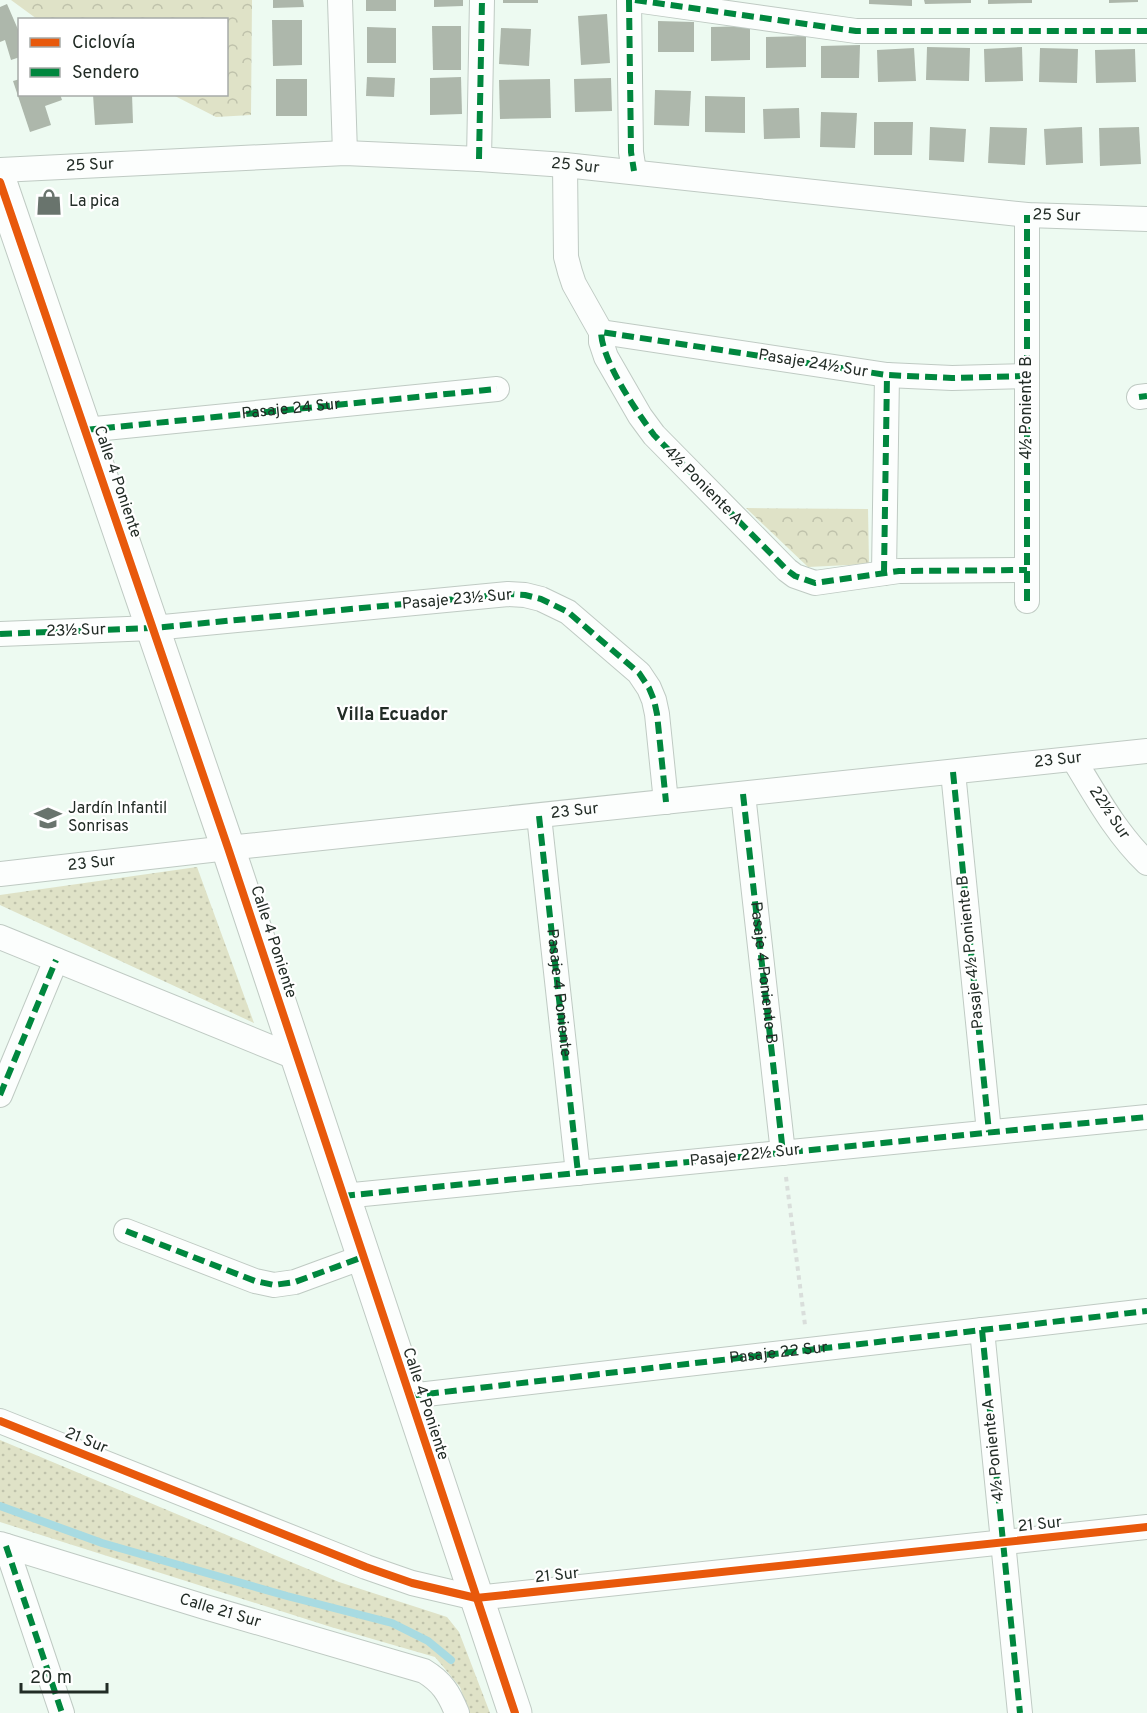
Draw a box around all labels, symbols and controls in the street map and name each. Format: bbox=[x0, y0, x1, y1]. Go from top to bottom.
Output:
legend bbox=[18, 18, 228, 96]
text: Ciclovía bbox=[72, 32, 135, 55]
text: Sendero bbox=[72, 62, 139, 85]
street label: 25 Sur bbox=[65, 154, 115, 177]
street label: 25 Sur bbox=[550, 154, 600, 179]
shop icon: La pica bbox=[34, 187, 64, 217]
place label: La pica bbox=[69, 192, 119, 212]
street label: 25 Sur bbox=[1032, 205, 1081, 227]
street label: Pasaje 24½ Sur bbox=[757, 345, 869, 383]
street label: 4½ Poniente B bbox=[1017, 356, 1037, 460]
street label: Pasaje 24 Sur bbox=[241, 395, 341, 424]
street label: Calle 4 Poniente bbox=[88, 423, 146, 541]
street label: 4½ Poniente A bbox=[659, 442, 747, 530]
street label: Pasaje 23½ Sur bbox=[401, 585, 513, 615]
street label: 23½ Sur bbox=[46, 620, 106, 642]
district label: Villa Ecuador bbox=[336, 704, 448, 727]
street label: 23 Sur bbox=[1033, 748, 1083, 773]
street label: 22½ Sur bbox=[1084, 783, 1134, 843]
place label: Jardín Infantil Sonrisas bbox=[68, 799, 167, 837]
street label: 23 Sur bbox=[550, 799, 600, 824]
school or university icon: Jardín Infantil Sonrisas bbox=[33, 803, 63, 833]
street label: 23 Sur bbox=[66, 851, 116, 876]
street label: Pasaje 4½ Poniente B bbox=[953, 874, 989, 1030]
street label: Calle 4 Poniente bbox=[245, 883, 301, 1001]
street label: Pasaje 4 Poniente B bbox=[745, 901, 781, 1045]
street label: Pasaje 4 Poniente bbox=[541, 928, 575, 1058]
street label: Pasaje 22½ Sur bbox=[689, 1140, 801, 1172]
street label: Pasaje 22 Sur bbox=[728, 1338, 829, 1369]
street label: Calle 4 Poniente bbox=[397, 1345, 453, 1463]
street label: 4½ Poniente A bbox=[979, 1397, 1009, 1502]
street label: 21 Sur bbox=[62, 1423, 110, 1459]
street label: 21 Sur bbox=[1017, 1513, 1063, 1537]
street label: 21 Sur bbox=[534, 1564, 580, 1588]
street label: Calle 21 Sur bbox=[177, 1590, 263, 1633]
scale bar bbox=[21, 1656, 106, 1694]
text: 20 m bbox=[30, 1667, 72, 1690]

